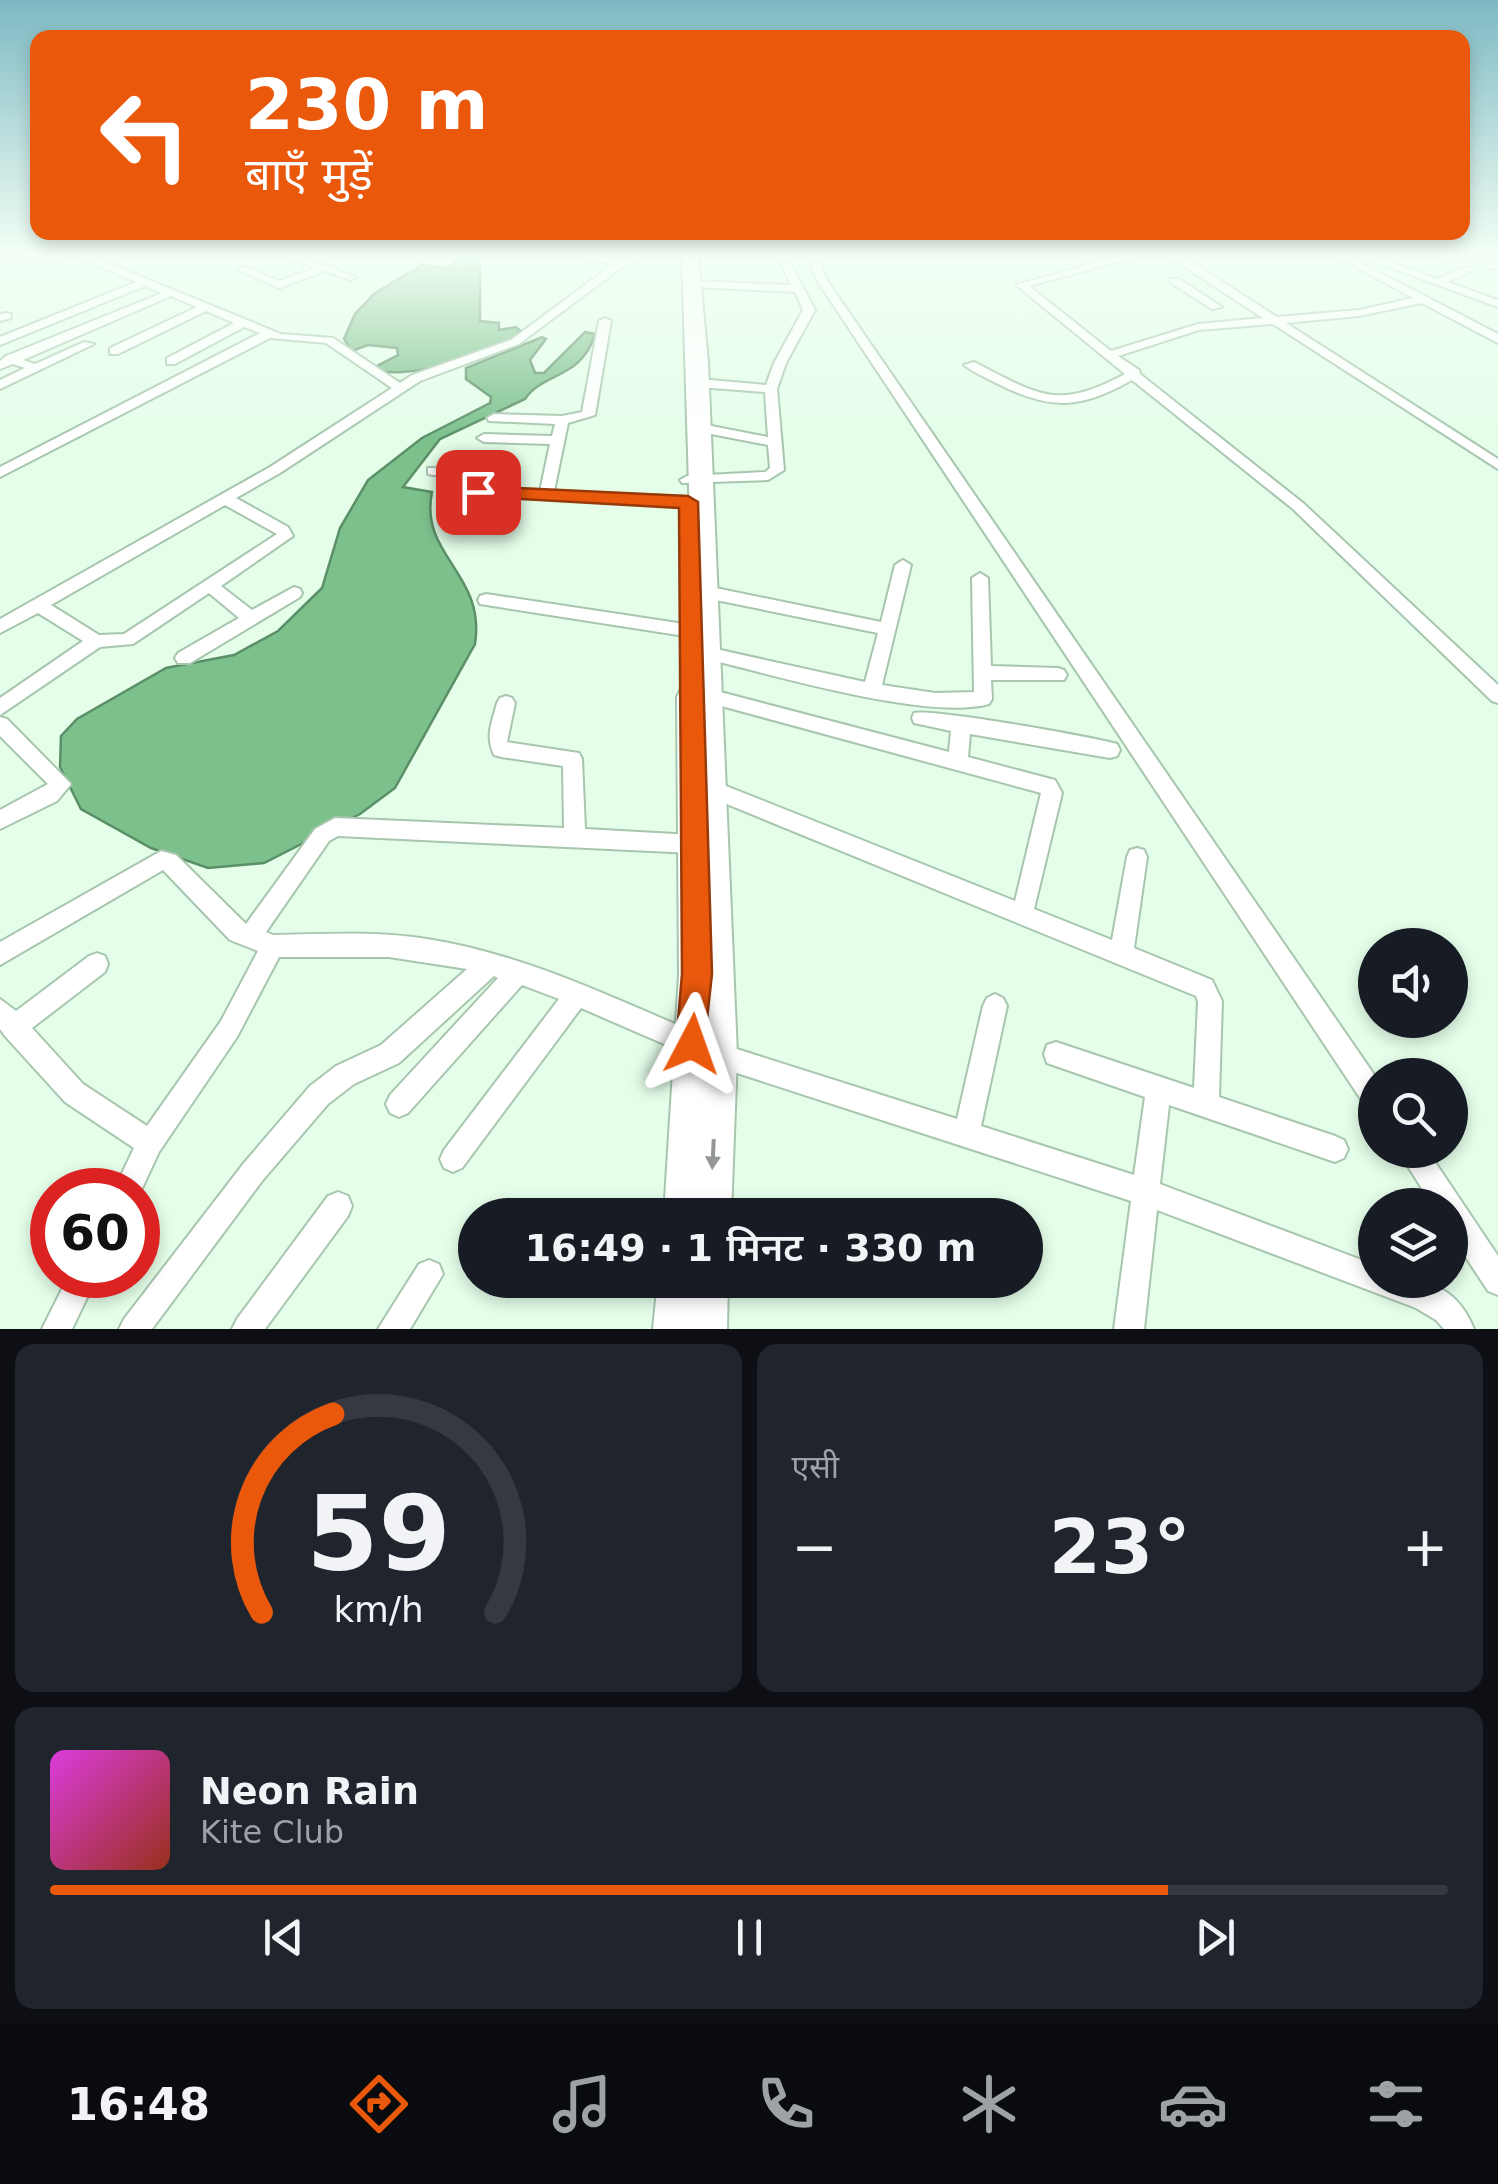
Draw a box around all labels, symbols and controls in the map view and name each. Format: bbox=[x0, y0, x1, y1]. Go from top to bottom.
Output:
text: 230 m bbox=[245, 64, 488, 146]
icon: left bbox=[80, 70, 210, 200]
text: बाएँ मुड़ें bbox=[245, 148, 373, 201]
pin bbox=[436, 450, 521, 535]
icon: arrive bbox=[451, 465, 506, 520]
map controls bbox=[1358, 928, 1468, 1298]
button: sound bbox=[1358, 928, 1468, 1038]
position arrow bbox=[640, 992, 744, 1096]
button: search bbox=[1358, 1058, 1468, 1168]
one-way arrow bbox=[705, 1139, 721, 1171]
speed limit sign: 60 bbox=[30, 1168, 160, 1298]
button: layers bbox=[1358, 1188, 1468, 1298]
text: 16:49 · 1 मिनट · 330 m bbox=[525, 1226, 976, 1270]
text: एसी bbox=[792, 1448, 839, 1486]
text: 59 bbox=[306, 1473, 451, 1595]
text: 23° bbox=[1049, 1503, 1191, 1591]
text: − bbox=[792, 1515, 838, 1579]
text: + bbox=[1402, 1515, 1448, 1579]
text: km/h bbox=[333, 1589, 423, 1630]
text: Neon Rain bbox=[200, 1769, 419, 1813]
text: Kite Club bbox=[200, 1813, 344, 1851]
icon: previous bbox=[256, 1910, 311, 1965]
icon: pause bbox=[722, 1910, 777, 1965]
icon: next bbox=[1188, 1910, 1243, 1965]
icon: directions bbox=[344, 2069, 414, 2139]
icon: music bbox=[547, 2069, 617, 2139]
icon: phone bbox=[751, 2069, 821, 2139]
icon: climate bbox=[954, 2069, 1024, 2139]
icon: car bbox=[1158, 2069, 1228, 2139]
icon: filters bbox=[1361, 2069, 1431, 2139]
text: 16:48 bbox=[67, 2078, 210, 2131]

